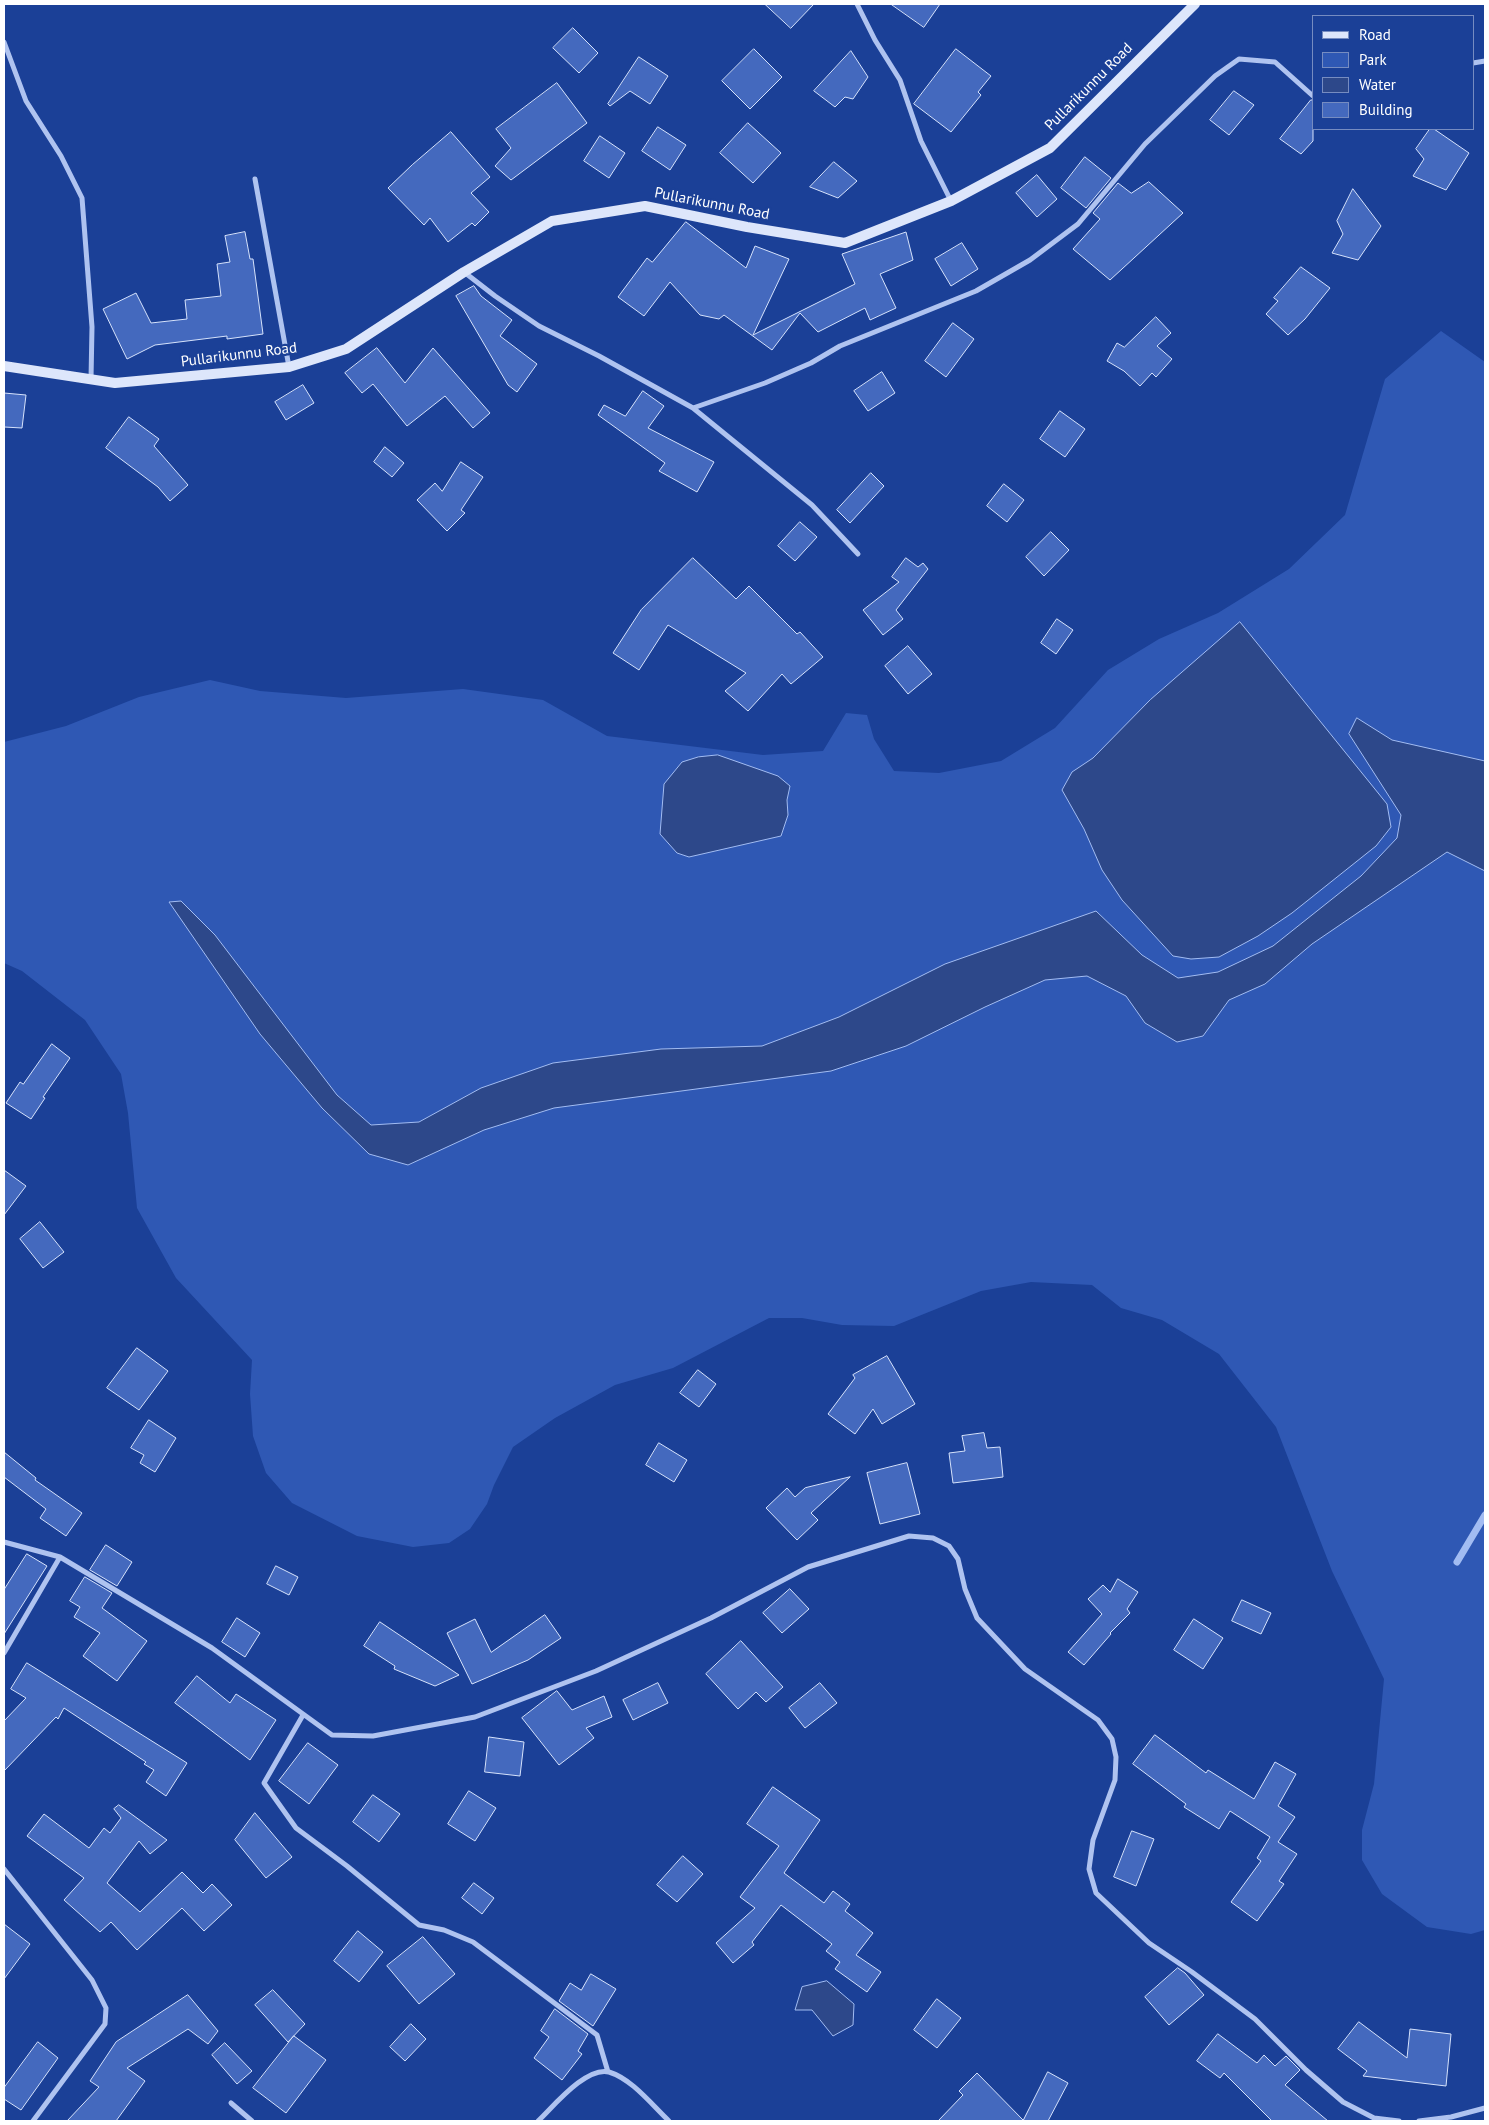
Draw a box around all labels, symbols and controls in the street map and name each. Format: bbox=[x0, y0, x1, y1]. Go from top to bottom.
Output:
legend bbox=[1312, 15, 1474, 130]
text: Road bbox=[1359, 25, 1391, 44]
street label: Pullarikunnu Road bbox=[1041, 39, 1137, 135]
text: Park bbox=[1359, 50, 1387, 69]
text: Water bbox=[1359, 75, 1396, 94]
text: Building bbox=[1359, 100, 1413, 119]
street label: Pullarikunnu Road bbox=[653, 184, 771, 224]
street label: Pullarikunnu Road bbox=[180, 339, 298, 371]

